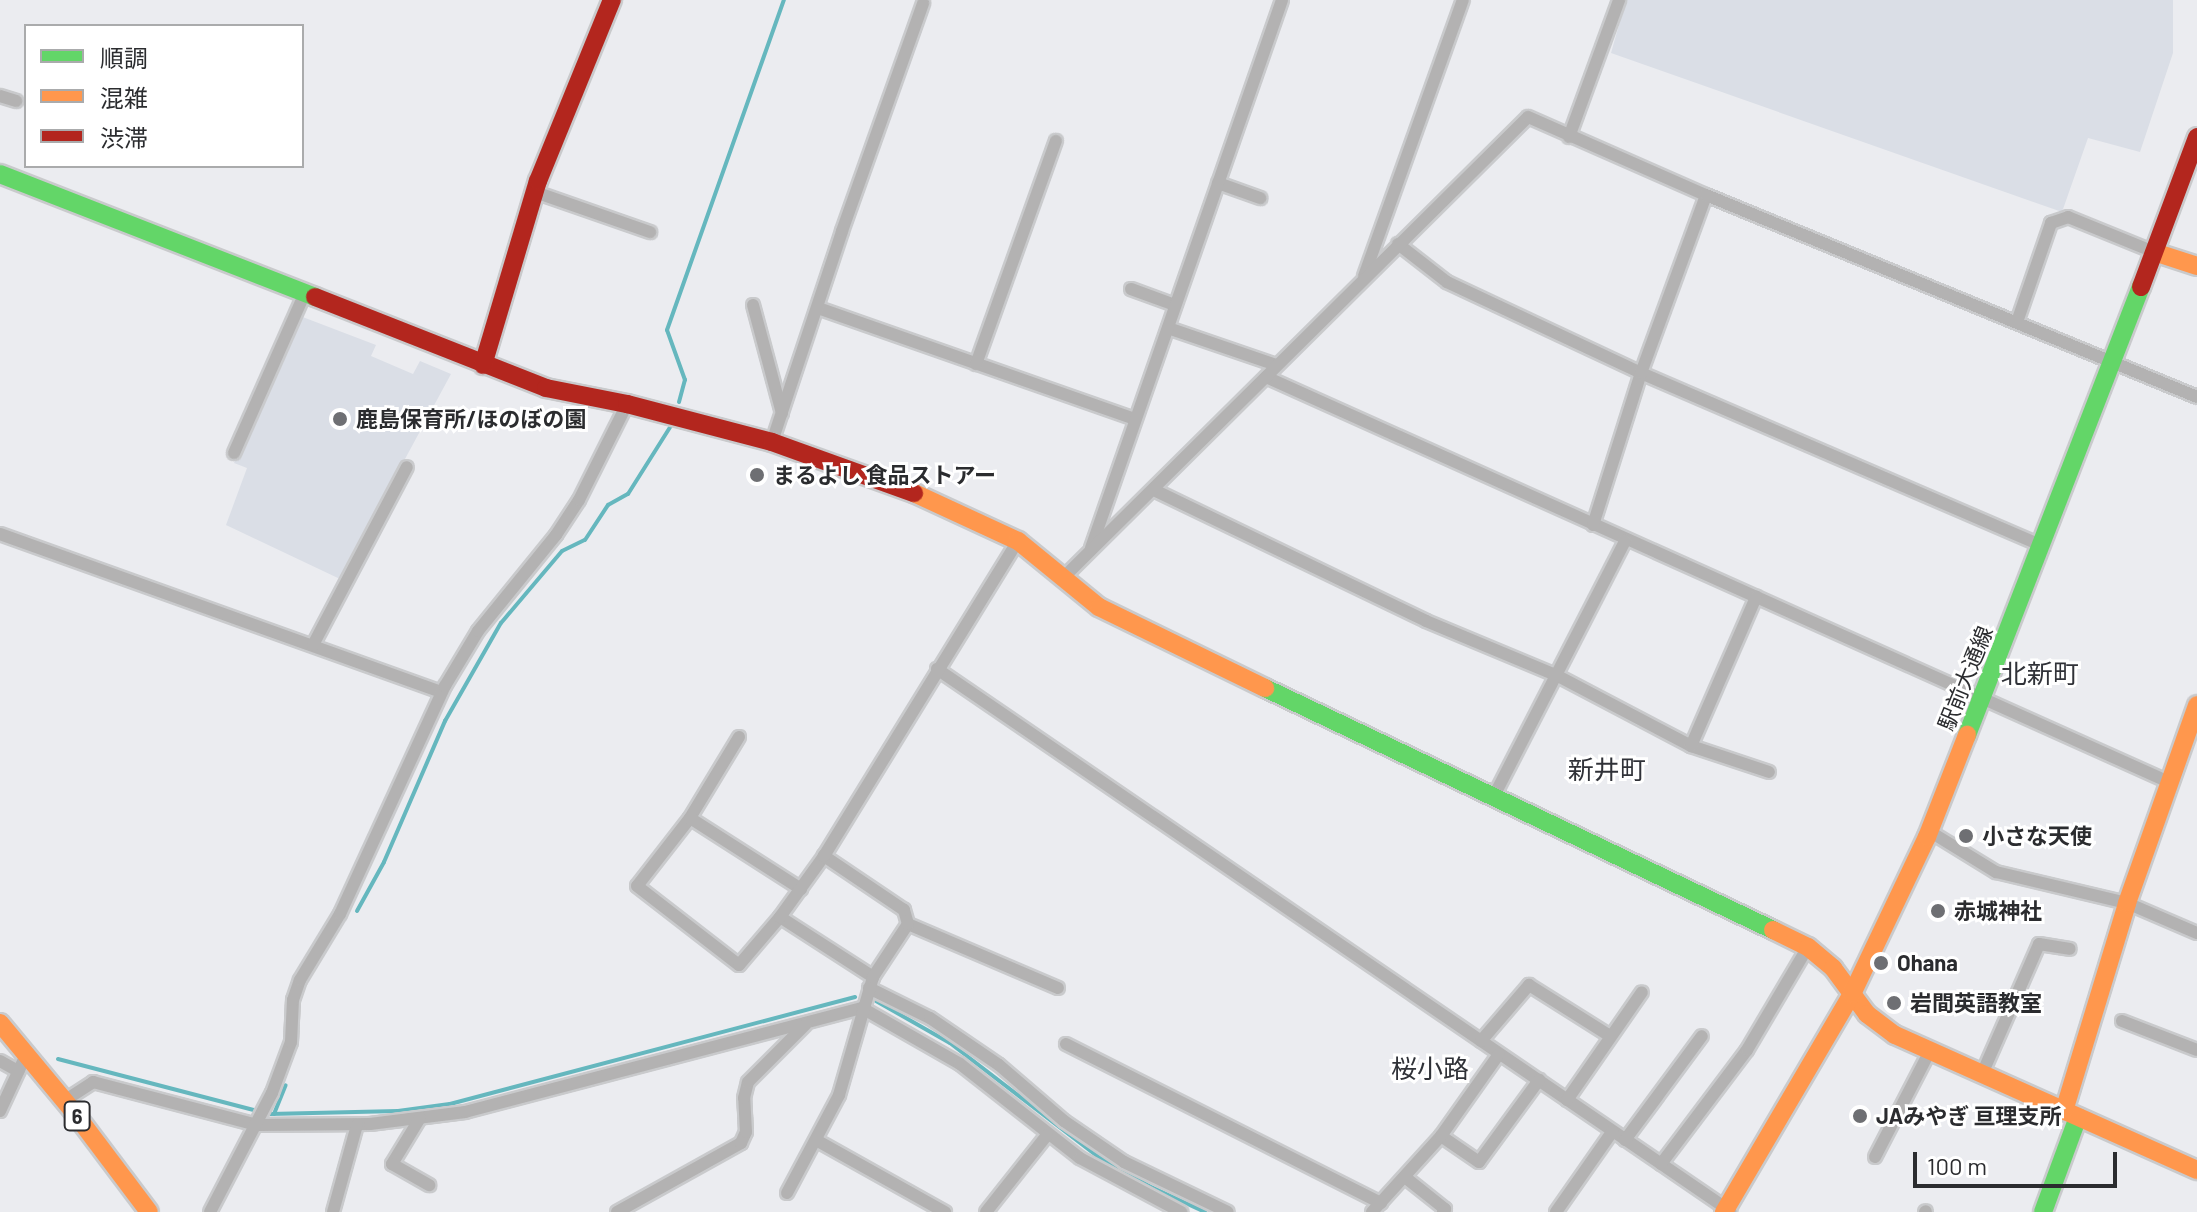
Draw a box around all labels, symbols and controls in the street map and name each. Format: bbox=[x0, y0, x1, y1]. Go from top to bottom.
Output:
legend bbox=[24, 24, 304, 168]
text: 順調 bbox=[100, 43, 148, 72]
text: 混雑 bbox=[100, 83, 148, 112]
text: 渋滞 bbox=[100, 123, 148, 152]
place label: 鹿島保育所/ほのぼの園 bbox=[356, 406, 586, 432]
marker: 鹿島保育所/ほのぼの園 bbox=[331, 410, 349, 428]
place label: まるよし 食品ストアー bbox=[773, 462, 996, 488]
marker: まるよし 食品ストアー bbox=[748, 466, 766, 484]
street label: 駅前大通線 bbox=[1932, 622, 1998, 734]
district label: 北新町 bbox=[2001, 657, 2079, 689]
district label: 新井町 bbox=[1568, 753, 1646, 785]
place label: 小さな天使 bbox=[1982, 823, 2092, 849]
marker: 小さな天使 bbox=[1957, 827, 1975, 845]
place label: 赤城神社 bbox=[1954, 898, 2042, 924]
marker: 赤城神社 bbox=[1929, 902, 1947, 920]
place label: Ohana bbox=[1897, 950, 1958, 976]
marker: Ohana bbox=[1872, 954, 1890, 972]
place label: 岩間英語教室 bbox=[1910, 990, 2042, 1016]
marker: 岩間英語教室 bbox=[1885, 994, 1903, 1012]
district label: 桜小路 bbox=[1391, 1052, 1469, 1084]
road number: 6 bbox=[63, 1100, 91, 1132]
place label: JAみやぎ 亘理支所 bbox=[1876, 1103, 2062, 1129]
marker: JAみやぎ 亘理支所 bbox=[1851, 1107, 1869, 1125]
scale bar bbox=[1917, 1136, 2121, 1186]
text: 100 m bbox=[1927, 1151, 1987, 1180]

